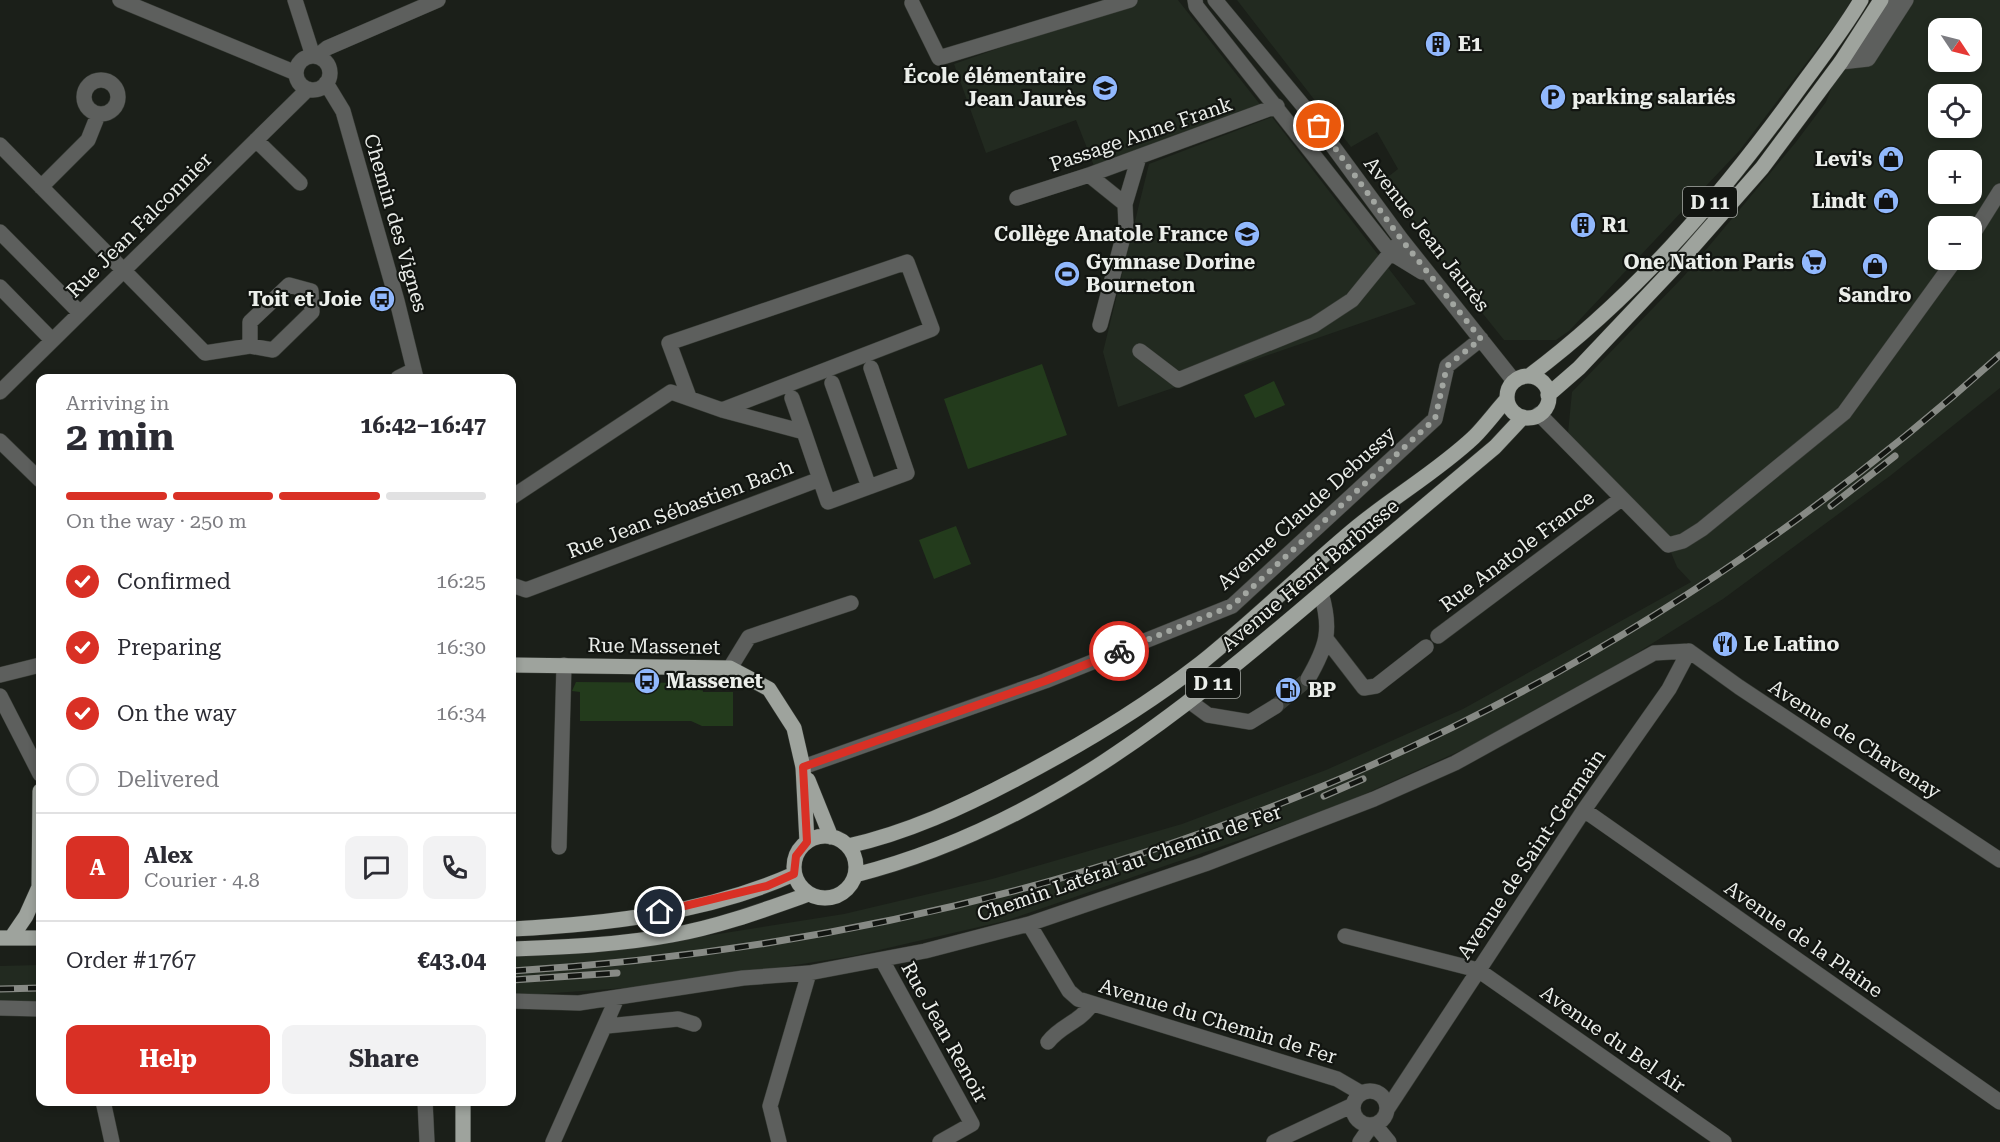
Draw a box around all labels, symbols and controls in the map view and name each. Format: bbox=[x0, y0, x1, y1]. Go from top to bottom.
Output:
north arrow bbox=[1928, 18, 1982, 72]
map controls bbox=[1928, 18, 1982, 270]
building icon: E1 bbox=[1423, 29, 1453, 59]
place label: E1 bbox=[1458, 32, 1482, 56]
place label: École élémentaire Jean Jaurès bbox=[904, 63, 1086, 111]
school or university icon: École élémentaire Jean Jaurès bbox=[1090, 73, 1120, 103]
parking icon: parking salariés bbox=[1538, 82, 1568, 112]
button: locate bbox=[1928, 84, 1982, 138]
place label: parking salariés bbox=[1572, 85, 1736, 109]
street label: Passage Anne Frank bbox=[1047, 91, 1236, 177]
pin bbox=[1293, 100, 1344, 151]
icon: bag bbox=[1302, 109, 1335, 142]
street label: Chemin des Vignes bbox=[359, 131, 433, 315]
shop icon: Levi's bbox=[1876, 144, 1906, 174]
street label: Rue Jean Falconnier bbox=[61, 147, 217, 303]
place label: Levi's bbox=[1815, 147, 1872, 171]
button: + bbox=[1928, 150, 1982, 204]
street label: Avenue Jean Jaurès bbox=[1359, 152, 1495, 316]
shop icon: Lindt bbox=[1871, 186, 1901, 216]
road number: D 11 bbox=[1683, 187, 1737, 217]
place label: Lindt bbox=[1812, 189, 1866, 213]
building icon: R1 bbox=[1568, 210, 1598, 240]
place label: R1 bbox=[1602, 213, 1628, 237]
button: − bbox=[1928, 216, 1982, 270]
school or university icon: Collège Anatole France bbox=[1232, 219, 1262, 249]
place label: Collège Anatole France bbox=[994, 222, 1228, 246]
supermarket icon: One Nation Paris bbox=[1799, 247, 1829, 277]
place label: Gymnase Dorine Bourneton bbox=[1086, 250, 1256, 297]
place label: One Nation Paris bbox=[1623, 250, 1794, 274]
shop icon: Sandro bbox=[1860, 251, 1890, 281]
sports icon: Gymnase Dorine Bourneton bbox=[1052, 259, 1082, 289]
place label: Sandro bbox=[1838, 283, 1912, 307]
bus stop icon: Toit et Joie bbox=[367, 284, 397, 314]
place label: Toit et Joie bbox=[248, 287, 362, 311]
text: Arriving in bbox=[66, 391, 169, 415]
text: 16:42–16:47 bbox=[360, 413, 486, 438]
text: 2 min bbox=[66, 414, 174, 460]
street label: Avenue Claude Debussy bbox=[1212, 421, 1400, 594]
street label: Rue Jean Sébastien Bach bbox=[564, 455, 796, 563]
street label: Rue Anatole France bbox=[1435, 485, 1599, 617]
street label: Avenue Henri Barbusse bbox=[1216, 494, 1404, 656]
text: On the way · 250 m bbox=[66, 509, 247, 533]
icon: check bbox=[66, 565, 99, 598]
text: Confirmed bbox=[117, 569, 231, 594]
text: 16:25 bbox=[436, 569, 486, 593]
courier bbox=[1089, 621, 1149, 681]
restaurant icon: Le Latino bbox=[1710, 629, 1740, 659]
icon: check bbox=[66, 631, 99, 664]
place label: Le Latino bbox=[1744, 632, 1840, 656]
street label: Rue Massenet bbox=[587, 633, 721, 659]
text: Preparing bbox=[117, 635, 221, 660]
text: 16:30 bbox=[436, 635, 486, 659]
icon: bike bbox=[1103, 635, 1136, 668]
bus stop icon: Massenet bbox=[632, 666, 662, 696]
road number: D 11 bbox=[1186, 668, 1240, 698]
place label: Massenet bbox=[666, 669, 763, 693]
street label: Avenue de Chavenay bbox=[1764, 674, 1946, 804]
fuel station icon: BP bbox=[1273, 675, 1303, 705]
place label: BP bbox=[1308, 678, 1336, 702]
icon: check bbox=[66, 697, 99, 730]
text: On the way bbox=[117, 701, 237, 726]
text: 16:34 bbox=[436, 701, 486, 725]
street label: Avenue de Saint-Germain bbox=[1452, 744, 1610, 964]
text: Delivered bbox=[117, 767, 219, 792]
street label: Chemin Latéral au Chemin de Fer bbox=[974, 799, 1284, 927]
button: chat bbox=[345, 836, 408, 899]
button: phone bbox=[423, 836, 486, 899]
text: Alex bbox=[144, 843, 193, 868]
text: A bbox=[90, 855, 105, 880]
text: Courier · 4.8 bbox=[144, 868, 260, 892]
street label: Avenue de la Plaine bbox=[1720, 875, 1888, 1003]
pin bbox=[634, 886, 685, 937]
icon: home bbox=[643, 895, 676, 928]
text: Order #1767 bbox=[66, 948, 196, 973]
text: €43.04 bbox=[417, 948, 486, 973]
street label: Rue Jean Renoir bbox=[896, 957, 994, 1107]
street label: Avenue du Chemin de Fer bbox=[1096, 973, 1340, 1069]
street label: Avenue du Bel Air bbox=[1536, 980, 1690, 1098]
button: Help bbox=[66, 1025, 270, 1094]
button: Share bbox=[282, 1025, 486, 1094]

